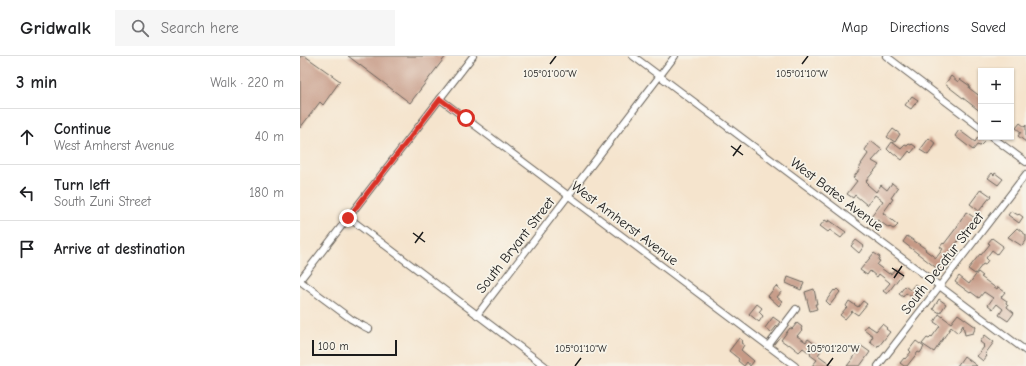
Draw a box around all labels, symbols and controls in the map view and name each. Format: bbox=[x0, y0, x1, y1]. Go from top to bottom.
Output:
search box bbox=[115, 10, 395, 46]
text: Gridwalk bbox=[20, 17, 91, 39]
icon: search bbox=[129, 17, 151, 39]
text: Search here bbox=[161, 19, 239, 37]
text: Map bbox=[841, 19, 868, 36]
text: Directions bbox=[890, 19, 949, 36]
text: Saved bbox=[971, 19, 1006, 36]
text: 105°01'00"W bbox=[523, 68, 577, 80]
text: 105°01'10"W bbox=[776, 68, 828, 80]
map controls bbox=[978, 68, 1014, 140]
button: + bbox=[978, 68, 1014, 104]
text: 3 min bbox=[16, 73, 57, 92]
text: Walk · 220 m bbox=[210, 75, 284, 90]
button: − bbox=[978, 104, 1014, 140]
route start bbox=[457, 109, 475, 127]
text: Continue bbox=[54, 120, 111, 138]
icon: ahead bbox=[16, 126, 38, 148]
text: 40 m bbox=[255, 129, 284, 144]
text: West Amherst Avenue bbox=[54, 138, 174, 153]
street label: West Bates Avenue bbox=[787, 154, 887, 235]
text: Turn left bbox=[54, 176, 110, 194]
street label: West Amherst Avenue bbox=[568, 178, 682, 269]
icon: left bbox=[16, 182, 38, 204]
text: 180 m bbox=[249, 185, 284, 200]
street label: South Bryant Street bbox=[473, 193, 559, 297]
text: South Zuni Street bbox=[54, 194, 151, 209]
street label: South Decatur Street bbox=[897, 208, 988, 318]
route end bbox=[339, 209, 357, 227]
icon: arrive bbox=[16, 238, 38, 260]
text: Arrive at destination bbox=[54, 240, 185, 258]
scale bar bbox=[312, 338, 397, 357]
text: 100 m bbox=[318, 340, 349, 353]
text: 105°01'10"W bbox=[555, 343, 607, 355]
text: 105°01'20"W bbox=[807, 343, 860, 355]

